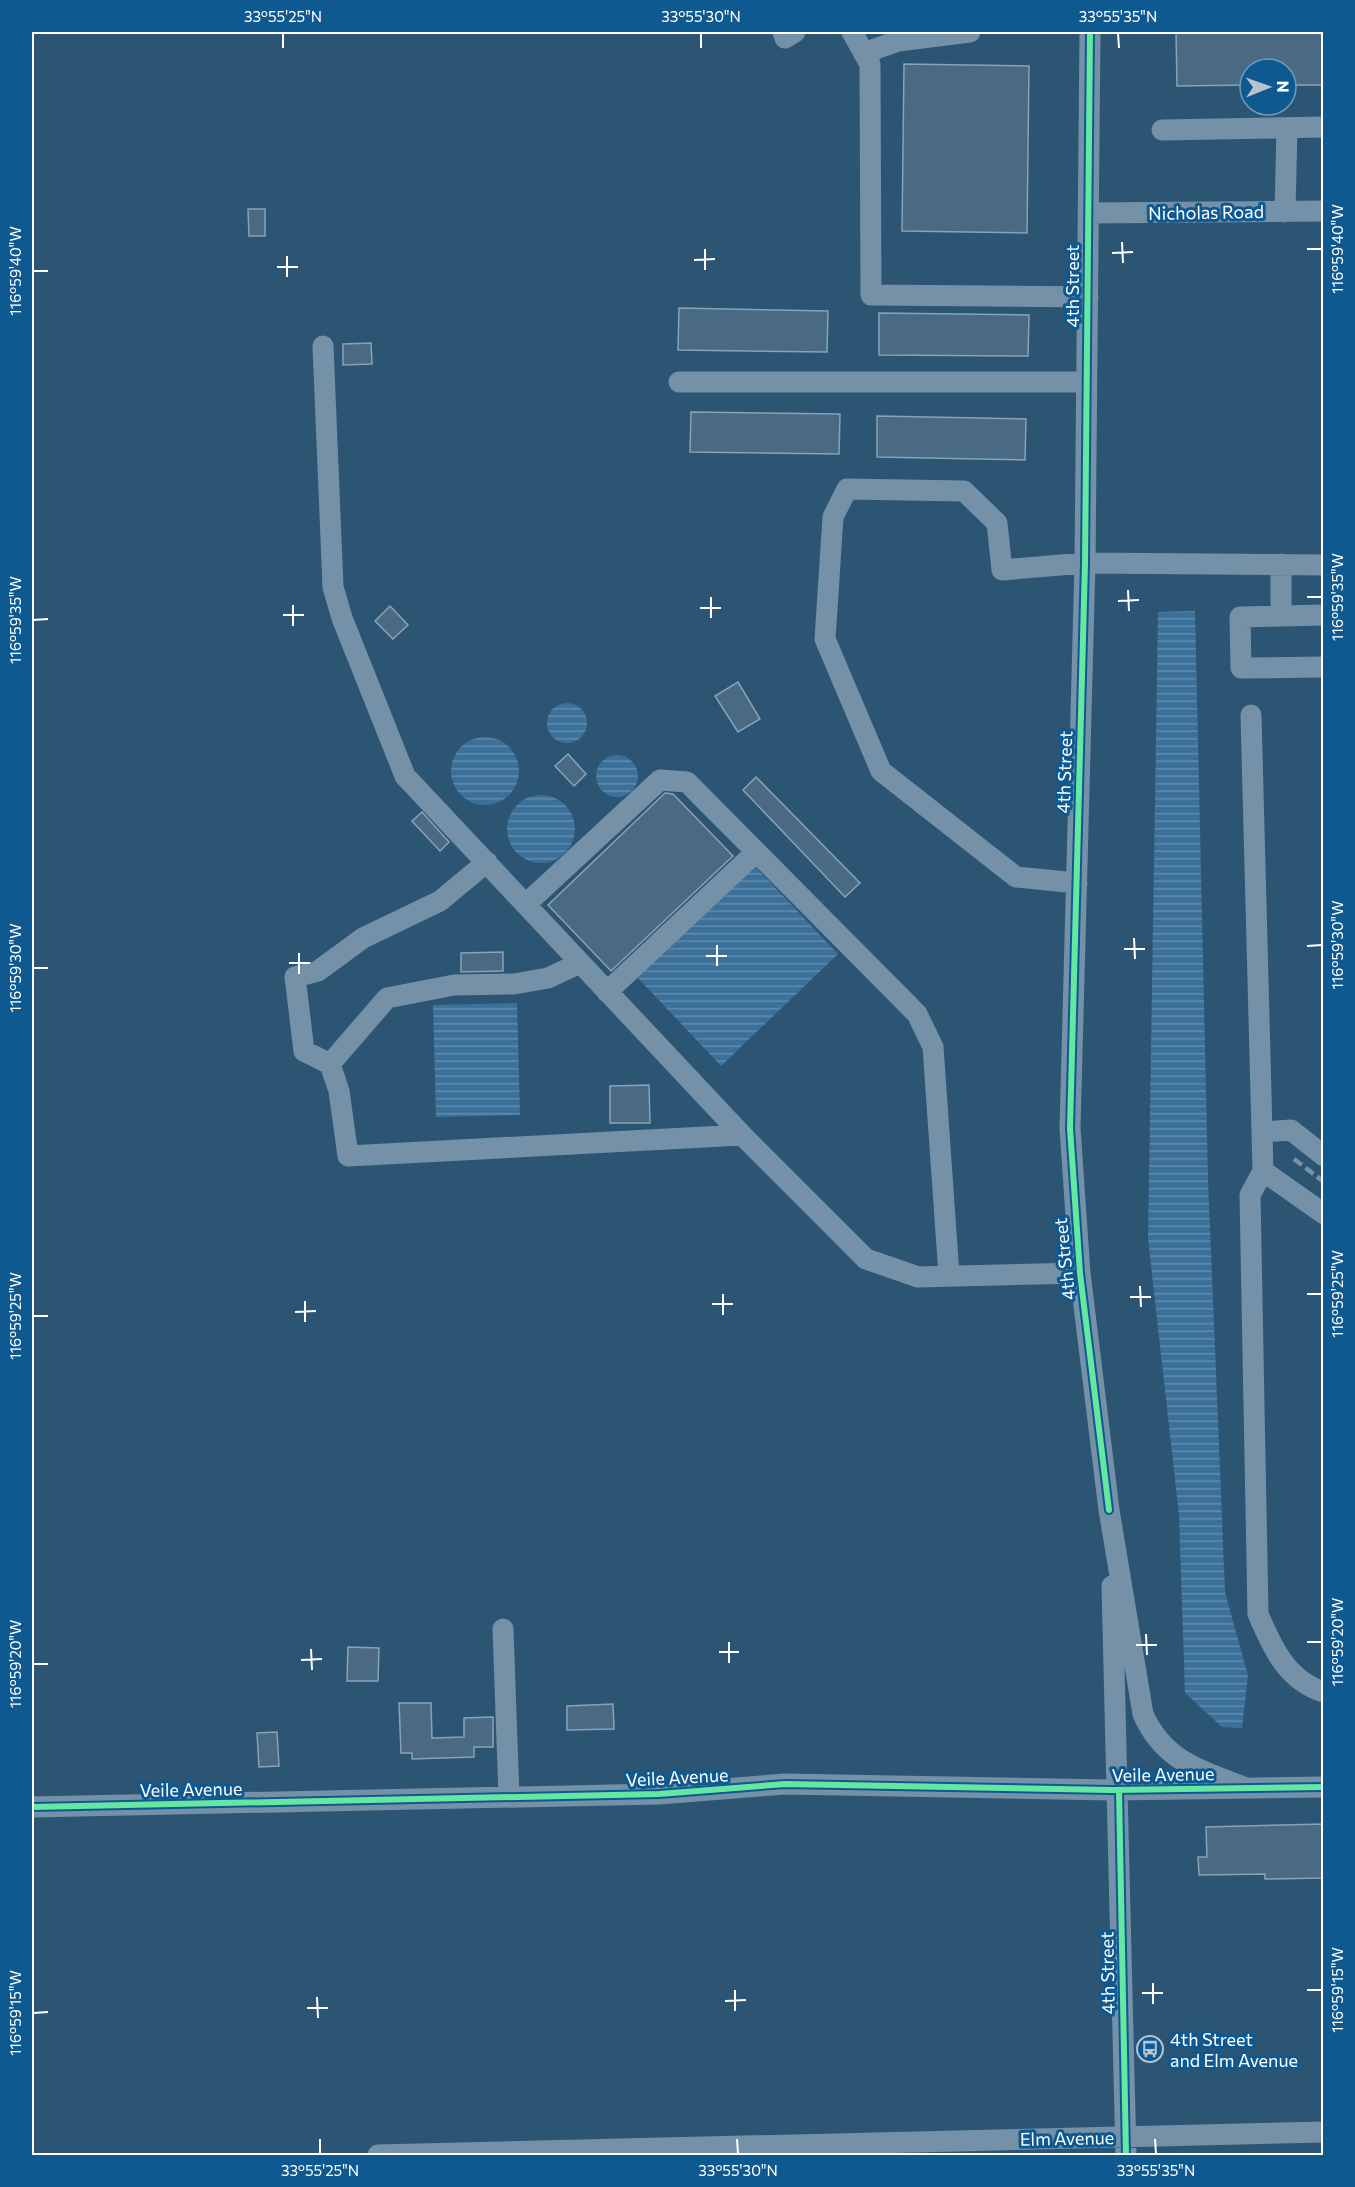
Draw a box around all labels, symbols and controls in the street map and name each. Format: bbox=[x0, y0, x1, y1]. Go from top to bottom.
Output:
text: 33°55'25"N bbox=[244, 7, 322, 25]
text: 33°55'30"N bbox=[661, 7, 741, 25]
text: 33°55'35"N bbox=[1079, 7, 1157, 25]
north arrow bbox=[1238, 57, 1298, 117]
text: N bbox=[1274, 81, 1293, 93]
street label: Nicholas Road bbox=[1148, 200, 1264, 224]
text: 116°59'40"W bbox=[1328, 204, 1346, 294]
text: 116°59'40"W bbox=[6, 226, 24, 316]
street label: 4th Street bbox=[1061, 245, 1083, 327]
text: 116°59'35"W bbox=[1328, 553, 1346, 641]
text: 116°59'35"W bbox=[6, 576, 24, 664]
street label: 4th Street bbox=[1052, 730, 1076, 814]
text: 116°59'30"W bbox=[1328, 901, 1346, 989]
text: 116°59'30"W bbox=[6, 924, 24, 1012]
street label: 4th Street bbox=[1049, 1217, 1079, 1301]
text: 116°59'25"W bbox=[1328, 1250, 1346, 1338]
text: 116°59'25"W bbox=[6, 1272, 24, 1360]
text: 116°59'20"W bbox=[1328, 1598, 1346, 1686]
text: 116°59'20"W bbox=[6, 1620, 24, 1708]
street label: Veile Avenue bbox=[1111, 1762, 1215, 1786]
street label: Veile Avenue bbox=[625, 1763, 729, 1791]
street label: Veile Avenue bbox=[139, 1777, 243, 1801]
street label: 4th Street bbox=[1095, 1931, 1119, 2015]
text: 116°59'15"W bbox=[1328, 1947, 1346, 2033]
text: 116°59'15"W bbox=[6, 1970, 24, 2056]
place label: 4th Street and Elm Avenue bbox=[1170, 2028, 1298, 2071]
bus stop icon: 4th Street and Elm Avenue bbox=[1135, 2034, 1165, 2064]
street label: Elm Avenue bbox=[1020, 2126, 1114, 2150]
text: 33°55'25"N bbox=[281, 2161, 359, 2179]
text: 33°55'30"N bbox=[698, 2161, 778, 2179]
text: 33°55'35"N bbox=[1117, 2161, 1195, 2179]

